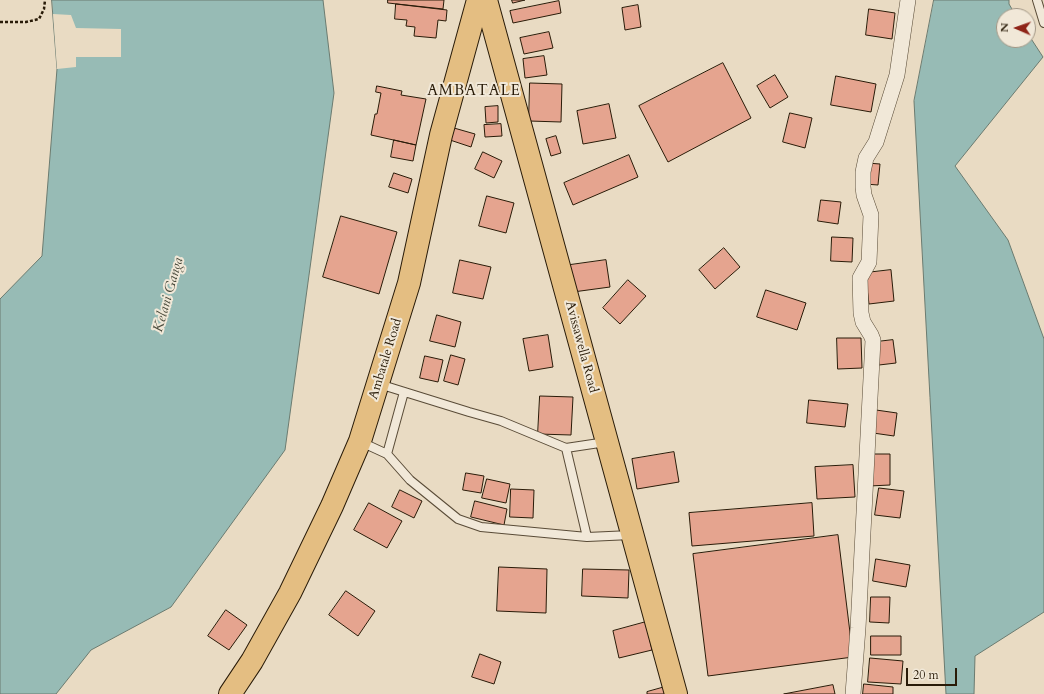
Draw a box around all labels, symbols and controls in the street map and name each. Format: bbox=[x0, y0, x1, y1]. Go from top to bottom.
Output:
north arrow bbox=[996, 8, 1036, 48]
text: N bbox=[997, 23, 1012, 33]
district label: AMBATALE bbox=[427, 83, 521, 101]
water label: Kelani Ganga bbox=[150, 256, 188, 334]
street label: Avissawella Road bbox=[561, 299, 601, 395]
street label: Ambatale Road bbox=[366, 317, 406, 401]
scale bar bbox=[908, 660, 959, 686]
text: 20 m bbox=[913, 667, 939, 683]

